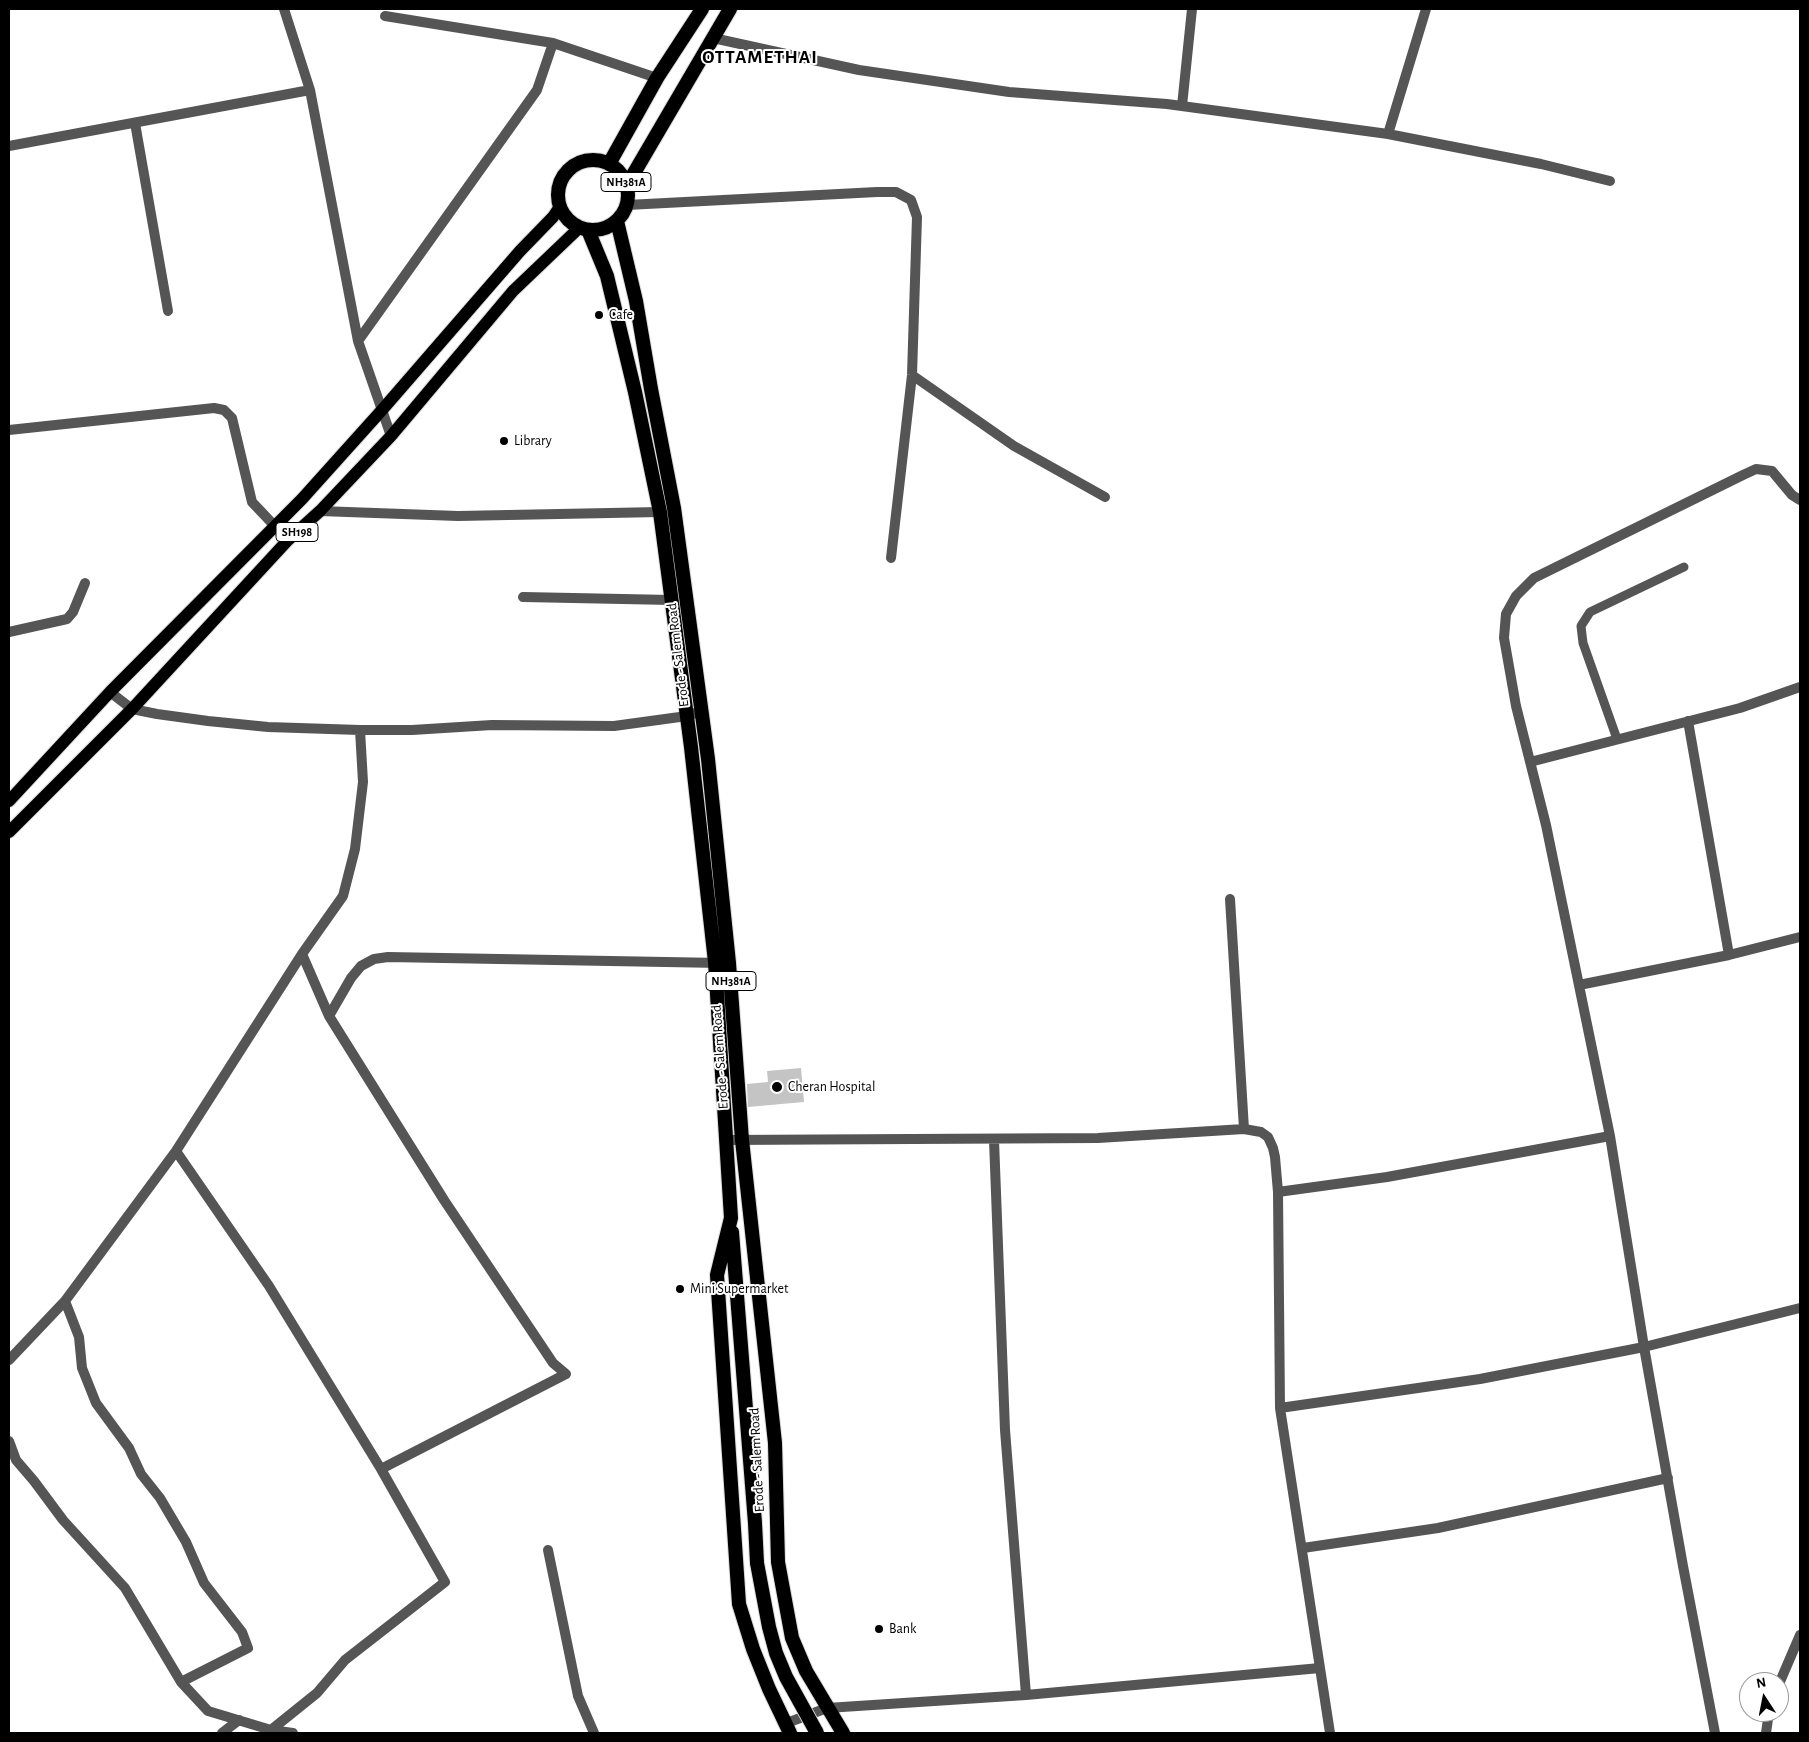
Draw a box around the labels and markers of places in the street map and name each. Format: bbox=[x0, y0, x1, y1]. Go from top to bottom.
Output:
place label: Cafe bbox=[609, 307, 633, 323]
marker: Cafe bbox=[593, 309, 605, 321]
place label: Library bbox=[514, 433, 552, 449]
marker: Library bbox=[498, 435, 510, 447]
place label: Cheran Hospital bbox=[788, 1079, 876, 1095]
marker: Cheran Hospital bbox=[770, 1080, 784, 1094]
place label: Mini Supermarket bbox=[690, 1281, 788, 1297]
marker: Mini Supermarket bbox=[674, 1283, 686, 1295]
place label: Bank bbox=[889, 1621, 916, 1637]
marker: Bank bbox=[873, 1623, 885, 1635]

